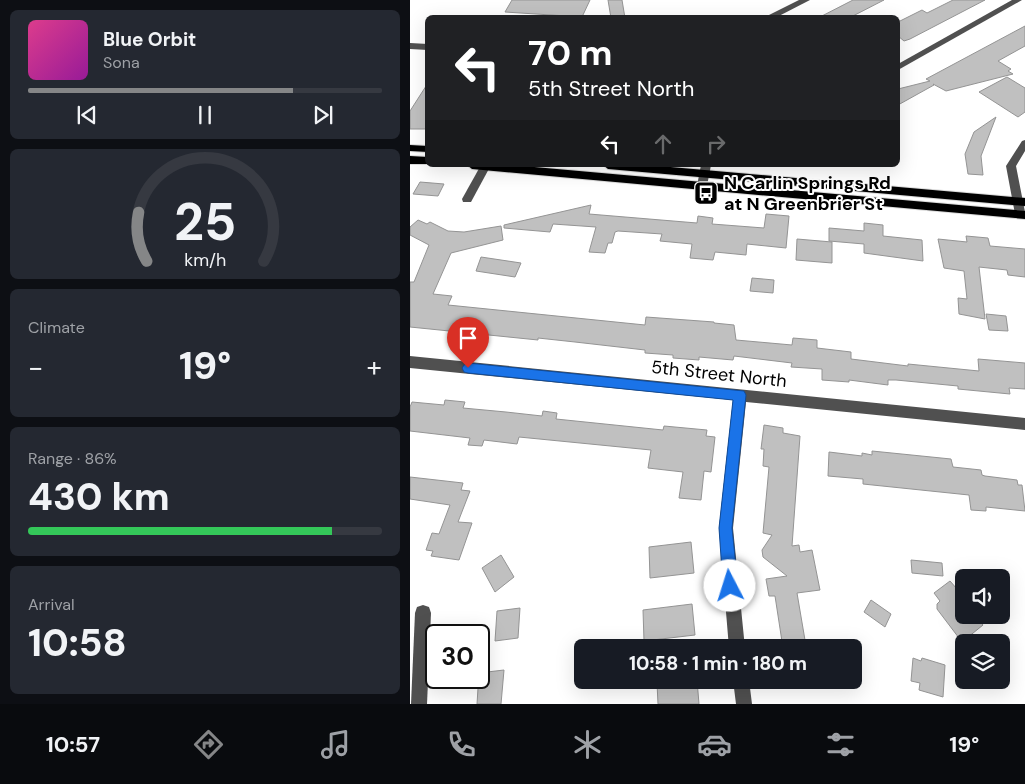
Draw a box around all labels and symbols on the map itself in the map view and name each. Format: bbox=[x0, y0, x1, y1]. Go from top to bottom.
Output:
place label: N Carlin Springs Rd at N Greenbrier St bbox=[724, 171, 891, 216]
bus stop icon: N Carlin Springs Rd at N Greenbrier St bbox=[693, 180, 719, 206]
pin bbox=[447, 317, 489, 368]
street label: 5th Street North bbox=[650, 355, 788, 393]
position arrow bbox=[703, 559, 755, 611]
speed limit sign: 30 bbox=[425, 624, 490, 689]

